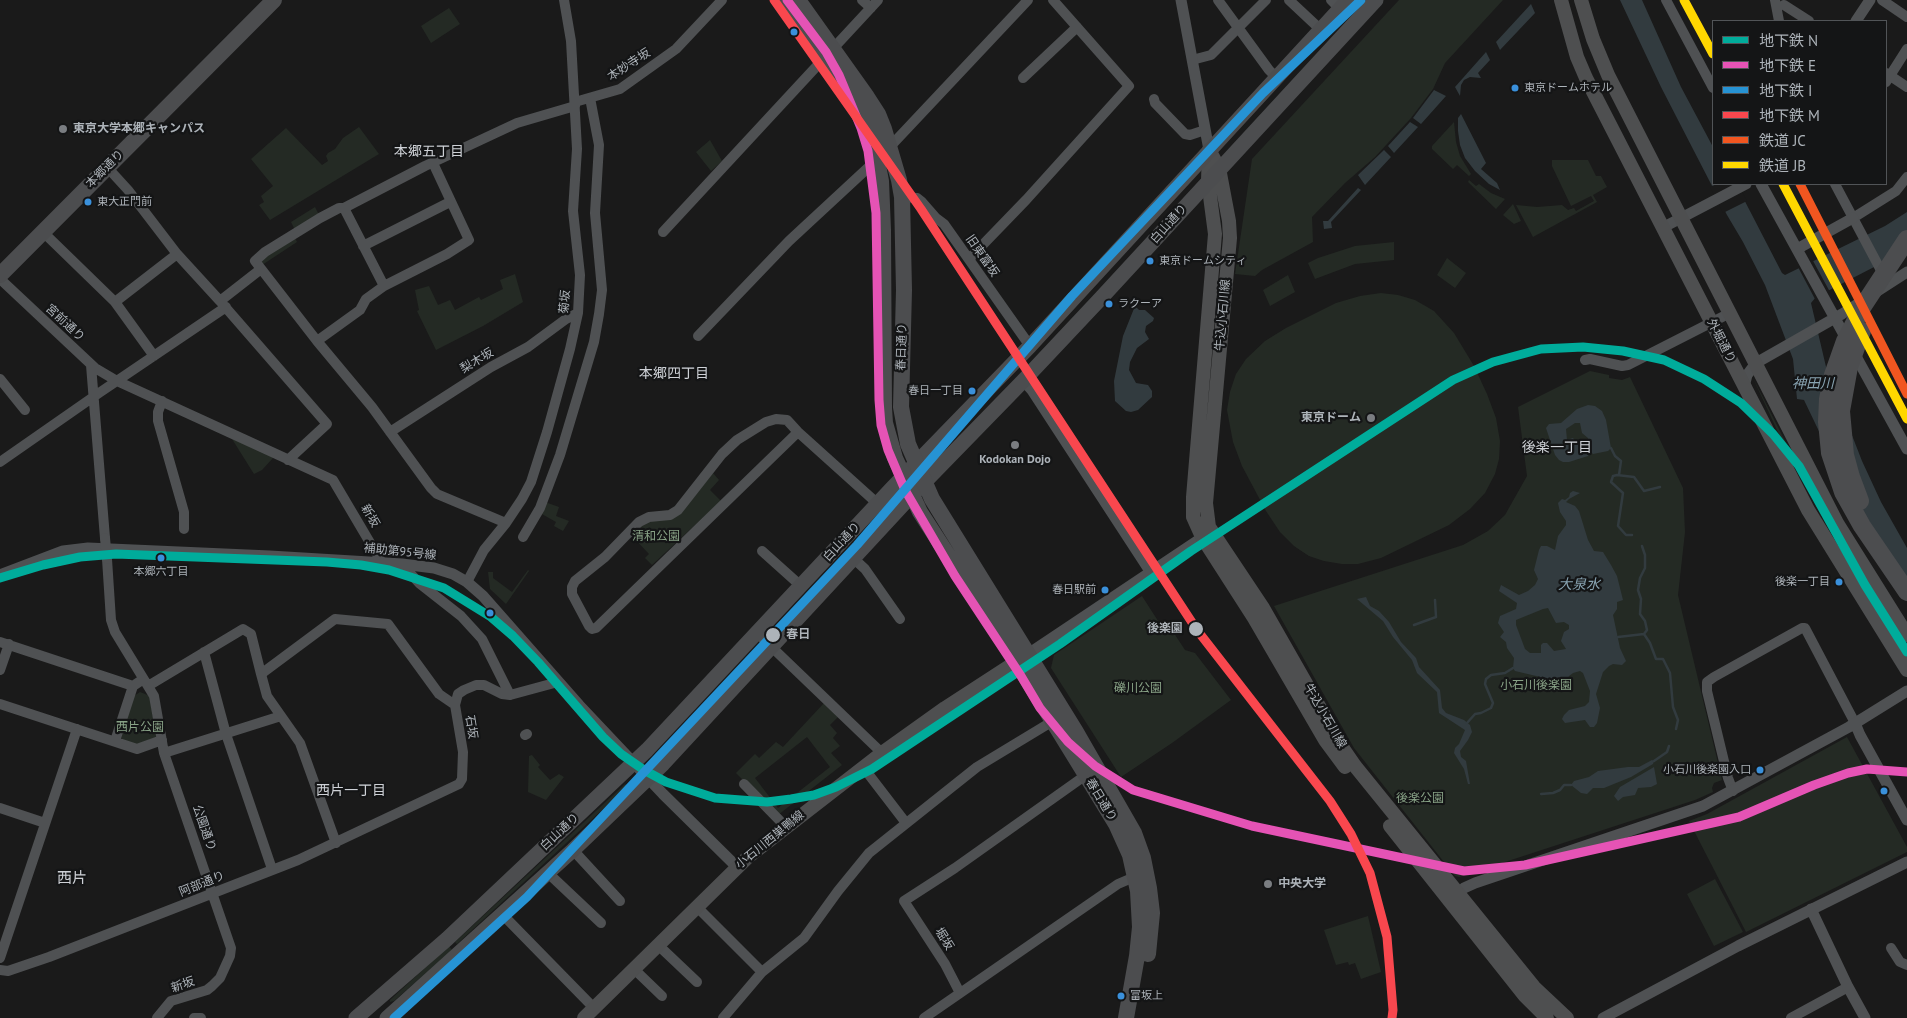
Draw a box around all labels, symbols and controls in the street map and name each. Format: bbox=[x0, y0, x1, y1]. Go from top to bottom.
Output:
legend bbox=[1712, 20, 1887, 185]
unlabelled marker bbox=[789, 27, 799, 37]
text: 地下鉄 N bbox=[1759, 31, 1818, 50]
street label: 本妙寺坂 bbox=[605, 46, 653, 84]
text: 地下鉄 E bbox=[1759, 56, 1816, 75]
place label: 東京ドームホテル bbox=[1524, 81, 1612, 95]
text: 地下鉄 I bbox=[1759, 81, 1812, 100]
marker: 東京ドームホテル bbox=[1510, 83, 1520, 93]
text: 地下鉄 M bbox=[1759, 106, 1820, 125]
place label: 東京大学本郷キャンパス bbox=[73, 122, 205, 136]
marker: 東京大学本郷キャンパス bbox=[57, 123, 69, 135]
text: 鉄道 JC bbox=[1759, 131, 1806, 150]
district label: 本郷五丁目 bbox=[394, 144, 464, 160]
street label: 本郷通り bbox=[83, 147, 127, 191]
text: 鉄道 JB bbox=[1759, 156, 1806, 175]
place label: 東大正門前 bbox=[97, 195, 152, 209]
marker: 東大正門前 bbox=[83, 197, 93, 207]
street label: 白山通り bbox=[1148, 201, 1190, 247]
street label: 旧東富坂 bbox=[962, 232, 1002, 280]
place label: 東京ドームシティ bbox=[1159, 254, 1247, 268]
marker: 東京ドームシティ bbox=[1145, 256, 1155, 266]
street label: 牛込小石川線 bbox=[1213, 279, 1233, 351]
street label: 菊坂 bbox=[557, 289, 573, 315]
place label: ラクーア bbox=[1118, 297, 1162, 311]
marker: ラクーア bbox=[1104, 299, 1114, 309]
street label: 宮前通り bbox=[43, 301, 87, 345]
street label: 外堀通り bbox=[1704, 316, 1738, 366]
street label: 春日通り bbox=[894, 323, 910, 371]
street label: 梨木坂 bbox=[458, 346, 496, 376]
district label: 本郷四丁目 bbox=[639, 366, 709, 382]
water label: 神田川 bbox=[1792, 376, 1834, 392]
place label: 春日一丁目 bbox=[908, 384, 963, 398]
marker: 春日一丁目 bbox=[967, 386, 977, 396]
place label: 東京ドーム bbox=[1301, 411, 1361, 425]
marker: 東京ドーム bbox=[1365, 412, 1377, 424]
marker: Kodokan Dojo bbox=[1009, 439, 1021, 451]
district label: 後楽一丁目 bbox=[1522, 440, 1592, 456]
place label: Kodokan Dojo bbox=[979, 453, 1051, 467]
street label: 新坂 bbox=[358, 502, 382, 530]
street label: 白山通り bbox=[820, 520, 864, 564]
park label: 清和公園 bbox=[632, 530, 680, 544]
street label: 補助第95号線 bbox=[363, 541, 437, 563]
marker: 本郷六丁目 bbox=[156, 553, 166, 563]
place label: 本郷六丁目 bbox=[134, 565, 188, 579]
place label: 後楽一丁目 bbox=[1775, 575, 1830, 589]
water label: 大泉水 bbox=[1558, 577, 1600, 593]
marker: 後楽一丁目 bbox=[1834, 577, 1844, 587]
place label: 春日駅前 bbox=[1052, 583, 1096, 597]
marker: 春日駅前 bbox=[1100, 585, 1110, 595]
unlabelled marker bbox=[485, 608, 495, 618]
marker: 後楽園 bbox=[1187, 620, 1205, 638]
place label: 後楽園 bbox=[1147, 622, 1183, 636]
marker: 春日 bbox=[764, 626, 782, 644]
place label: 春日 bbox=[786, 628, 810, 642]
park label: 小石川後楽園 bbox=[1500, 679, 1572, 693]
street label: 牛込小石川線 bbox=[1301, 681, 1349, 751]
park label: 礫川公園 bbox=[1114, 682, 1162, 696]
street label: 石坂 bbox=[462, 714, 480, 740]
park label: 西片公園 bbox=[116, 721, 164, 735]
place label: 小石川後楽園入口 bbox=[1663, 763, 1751, 777]
marker: 小石川後楽園入口 bbox=[1755, 765, 1765, 775]
street label: 春日通り bbox=[1082, 776, 1120, 824]
district label: 西片一丁目 bbox=[316, 783, 386, 799]
unlabelled marker bbox=[1879, 786, 1889, 796]
park label: 後楽公園 bbox=[1396, 792, 1444, 806]
street label: 公園通り bbox=[189, 803, 219, 853]
street label: 小石川西巣鴨線 bbox=[733, 808, 807, 872]
street label: 白山通り bbox=[538, 810, 582, 854]
street label: 阿部通り bbox=[177, 868, 227, 900]
district label: 西片 bbox=[57, 870, 87, 888]
place label: 中央大学 bbox=[1278, 877, 1326, 891]
marker: 中央大学 bbox=[1262, 878, 1274, 890]
street label: 堀坂 bbox=[932, 925, 956, 953]
street label: 新坂 bbox=[169, 974, 197, 996]
place label: 富坂上 bbox=[1130, 989, 1163, 1003]
marker: 富坂上 bbox=[1116, 991, 1126, 1001]

